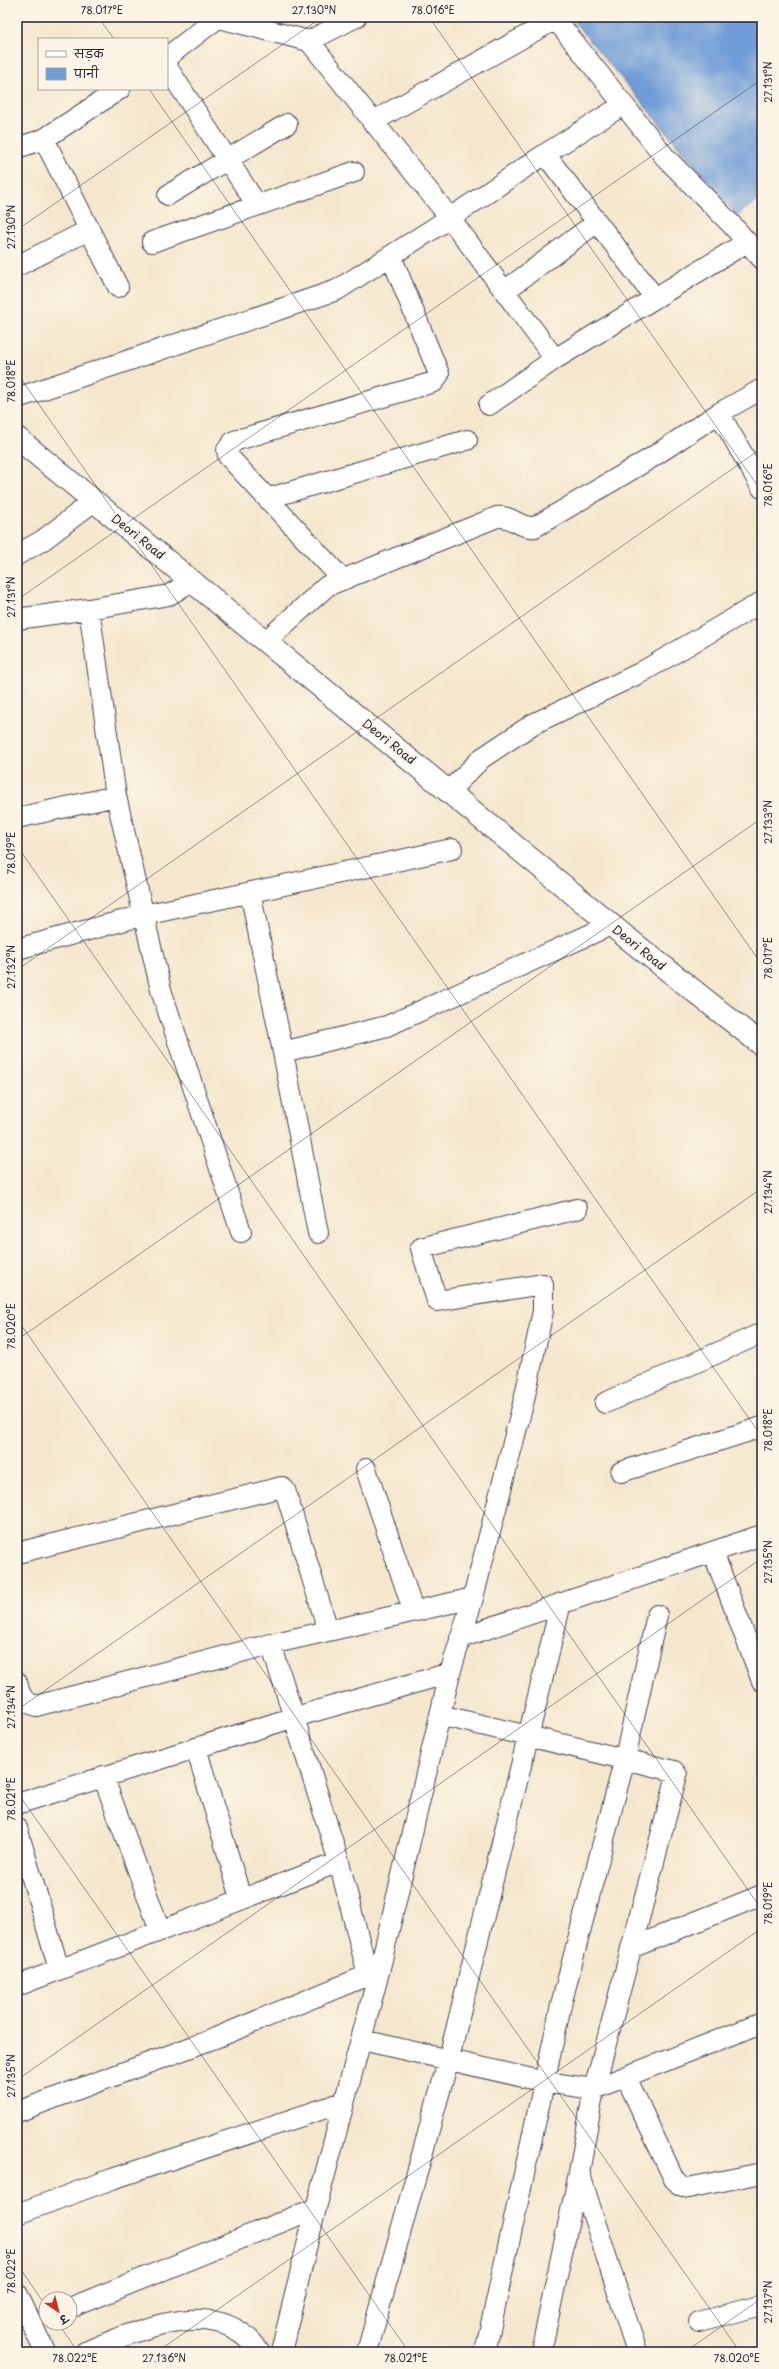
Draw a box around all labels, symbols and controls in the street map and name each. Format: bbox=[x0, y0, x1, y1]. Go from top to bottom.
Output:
text: 78.017°E bbox=[81, 2, 123, 17]
text: 27.130°N bbox=[292, 2, 336, 17]
text: 78.016°E bbox=[411, 2, 455, 17]
legend bbox=[38, 38, 168, 90]
text: सड़क bbox=[73, 44, 105, 62]
text: 27.131°N bbox=[760, 61, 775, 103]
text: पानी bbox=[73, 64, 99, 82]
text: 27.130°N bbox=[3, 205, 18, 249]
text: 78.018°E bbox=[3, 360, 18, 403]
text: 78.016°E bbox=[760, 463, 775, 507]
street label: Deori Road bbox=[108, 509, 169, 563]
text: 27.131°N bbox=[3, 576, 18, 618]
street label: Deori Road bbox=[359, 714, 420, 768]
text: 27.133°N bbox=[760, 800, 775, 844]
text: 78.019°E bbox=[3, 832, 18, 874]
street label: Deori Road bbox=[609, 920, 670, 974]
text: 78.017°E bbox=[760, 937, 775, 979]
text: 27.132°N bbox=[3, 945, 18, 989]
text: 27.134°N bbox=[760, 1170, 775, 1214]
text: 78.020°E bbox=[3, 1303, 18, 1349]
text: 78.018°E bbox=[760, 1409, 775, 1452]
text: 27.135°N bbox=[760, 1540, 775, 1584]
text: 27.134°N bbox=[3, 1685, 18, 1729]
text: 78.021°E bbox=[3, 1777, 18, 1821]
text: 78.019°E bbox=[760, 1882, 775, 1924]
text: 27.135°N bbox=[3, 2054, 18, 2098]
text: 78.022°E bbox=[3, 2248, 18, 2294]
text: 27.137°N bbox=[760, 2280, 775, 2323]
north arrow bbox=[38, 2291, 78, 2331]
text: उ bbox=[55, 2310, 73, 2330]
text: 78.022°E bbox=[52, 2350, 98, 2365]
text: 27.136°N bbox=[142, 2350, 186, 2365]
text: 78.021°E bbox=[384, 2350, 428, 2365]
text: 78.020°E bbox=[714, 2350, 760, 2365]

